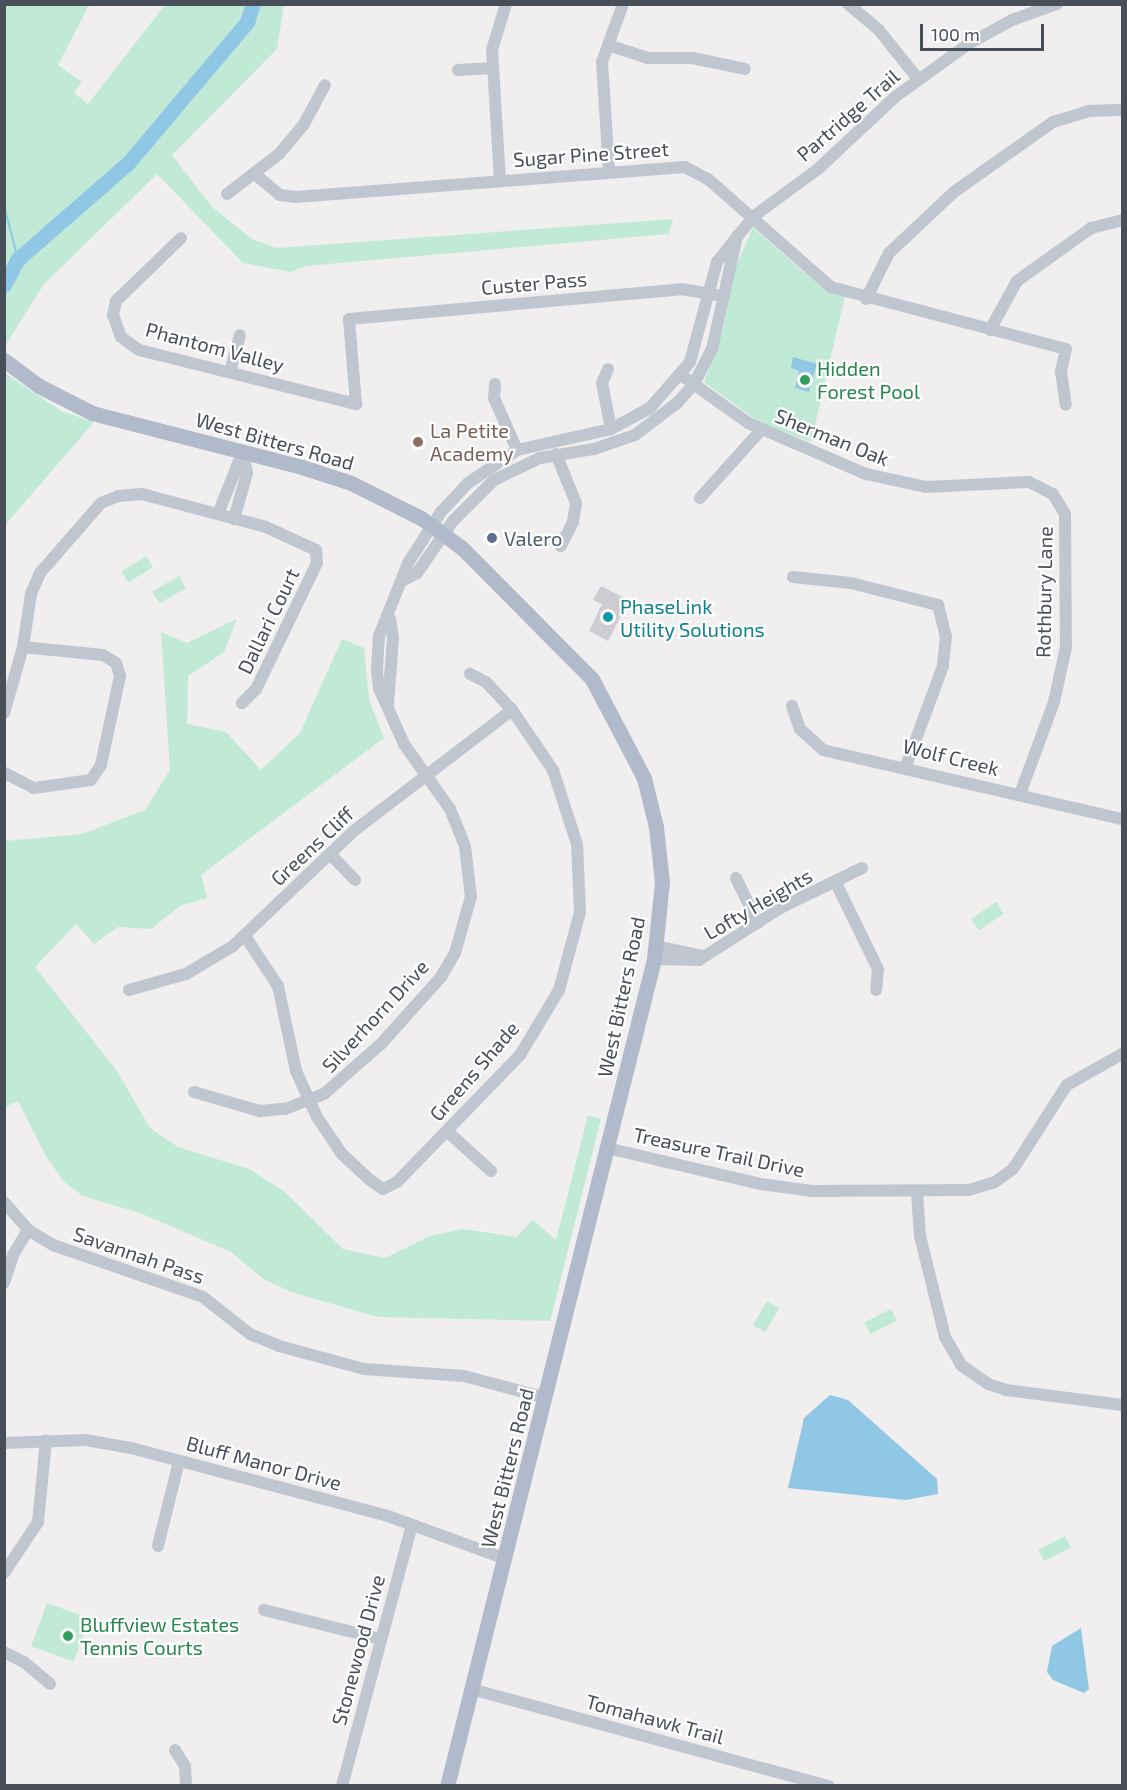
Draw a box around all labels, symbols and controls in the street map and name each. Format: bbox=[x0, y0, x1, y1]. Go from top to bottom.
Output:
scale bar bbox=[923, 12, 1048, 50]
text: 100 m bbox=[931, 23, 980, 45]
street label: Partridge Trail bbox=[792, 64, 904, 166]
street label: Sugar Pine Street bbox=[512, 137, 670, 171]
street label: Custer Pass bbox=[480, 266, 588, 300]
street label: Phantom Valley bbox=[143, 317, 287, 377]
place label: Hidden Forest Pool bbox=[817, 356, 920, 403]
marker: Hidden Forest Pool bbox=[798, 373, 812, 387]
street label: Sherman Oak bbox=[772, 403, 892, 471]
street label: West Bitters Road bbox=[193, 407, 357, 475]
place label: La Petite Academy bbox=[430, 418, 513, 465]
marker: La Petite Academy bbox=[411, 435, 425, 449]
place label: Valero bbox=[504, 526, 562, 550]
street label: Rothbury Lane bbox=[1031, 526, 1057, 658]
marker: Valero bbox=[485, 531, 499, 545]
street label: Dallari Court bbox=[232, 564, 304, 678]
place label: PhaseLink Utility Solutions bbox=[620, 594, 765, 641]
marker: PhaseLink Utility Solutions bbox=[601, 610, 615, 624]
street label: Wolf Creek bbox=[900, 733, 1002, 781]
street label: Greens Cliff bbox=[266, 802, 358, 890]
street label: Lofty Heights bbox=[699, 863, 817, 945]
street label: West Bitters Road bbox=[592, 914, 650, 1080]
street label: Silverhorn Drive bbox=[317, 955, 433, 1077]
street label: Greens Shade bbox=[424, 1016, 524, 1126]
street label: Treasure Trail Drive bbox=[631, 1122, 807, 1182]
street label: Savannah Pass bbox=[70, 1221, 208, 1289]
street label: West Bitters Road bbox=[476, 1386, 538, 1550]
street label: Bluff Manor Drive bbox=[184, 1431, 344, 1495]
street label: Stonewood Drive bbox=[326, 1572, 390, 1728]
place label: Bluffview Estates Tennis Courts bbox=[80, 1612, 240, 1659]
marker: Bluffview Estates Tennis Courts bbox=[61, 1629, 75, 1643]
street label: Tomahawk Trail bbox=[583, 1689, 727, 1749]

